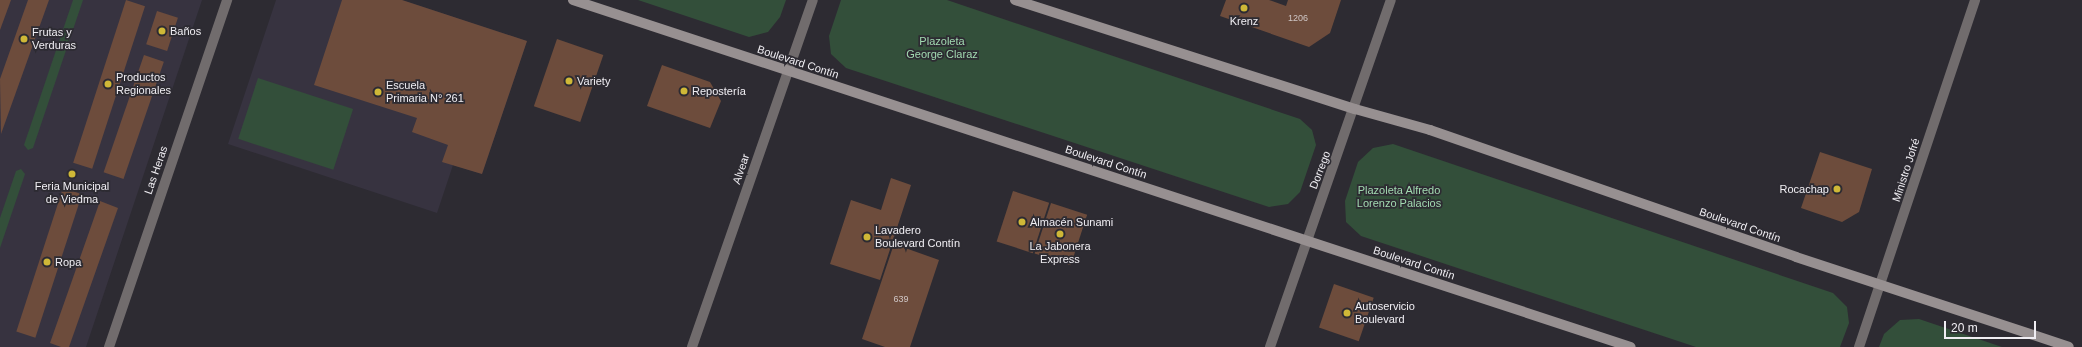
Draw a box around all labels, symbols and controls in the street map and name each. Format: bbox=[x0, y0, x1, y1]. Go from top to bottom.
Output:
marker: Krenz bbox=[1239, 3, 1249, 13]
house number: 1206 bbox=[1288, 13, 1308, 23]
place label: Krenz bbox=[1230, 14, 1258, 28]
place label: Baños bbox=[170, 24, 201, 38]
place label: Frutas y Verduras bbox=[32, 26, 76, 52]
marker: Baños bbox=[157, 26, 167, 36]
marker: Frutas y Verduras bbox=[19, 34, 29, 44]
park label: Plazoleta George Claraz bbox=[906, 35, 978, 61]
street label: Boulevard Contín bbox=[756, 43, 840, 81]
place label: Productos Regionales bbox=[116, 71, 171, 97]
place label: Variety bbox=[577, 74, 610, 88]
marker: Variety bbox=[564, 76, 574, 86]
marker: Productos Regionales bbox=[103, 79, 113, 89]
place label: Escuela Primaria N° 261 bbox=[386, 79, 464, 105]
place label: Repostería bbox=[692, 84, 746, 98]
marker: Repostería bbox=[679, 86, 689, 96]
marker: Escuela Primaria N° 261 bbox=[373, 87, 383, 97]
street label: Ministro Jofré bbox=[1890, 137, 1922, 203]
street label: Boulevard Contín bbox=[1064, 143, 1148, 181]
street label: Las Heras bbox=[142, 144, 170, 196]
street label: Dorrego bbox=[1307, 149, 1333, 191]
street label: Alvear bbox=[730, 152, 752, 186]
marker: Feria Municipal de Viedma bbox=[67, 169, 77, 179]
place label: Feria Municipal de Viedma bbox=[35, 180, 109, 206]
place label: Rocachap bbox=[1779, 182, 1829, 196]
park label: Plazoleta Alfredo Lorenzo Palacios bbox=[1357, 184, 1441, 210]
marker: Rocachap bbox=[1832, 184, 1842, 194]
street label: Boulevard Contín bbox=[1698, 205, 1782, 245]
place label: Almacén Sunami bbox=[1030, 215, 1113, 229]
marker: Almacén Sunami bbox=[1017, 217, 1027, 227]
place label: Lavadero Boulevard Contín bbox=[875, 224, 960, 250]
marker: La Jabonera Express bbox=[1055, 229, 1065, 239]
marker: Lavadero Boulevard Contín bbox=[862, 232, 872, 242]
place label: La Jabonera Express bbox=[1029, 240, 1091, 266]
street label: Boulevard Contín bbox=[1372, 244, 1456, 282]
place label: Ropa bbox=[55, 255, 81, 269]
marker: Ropa bbox=[42, 257, 52, 267]
house number: 639 bbox=[893, 294, 909, 304]
place label: Autoservicio Boulevard bbox=[1355, 300, 1415, 326]
marker: Autoservicio Boulevard bbox=[1342, 308, 1352, 318]
scale bar bbox=[1946, 313, 2038, 339]
text: 20 m bbox=[1951, 321, 1978, 335]

